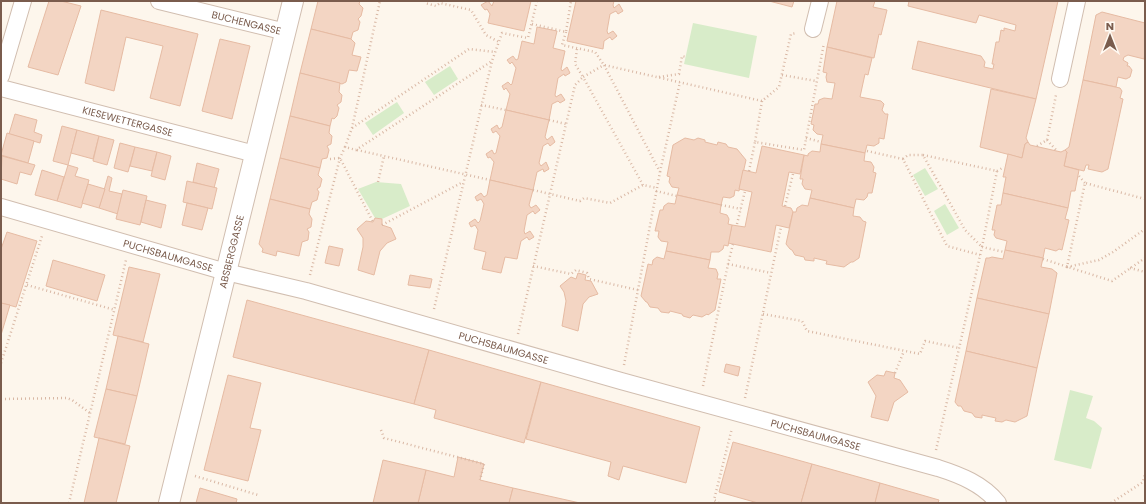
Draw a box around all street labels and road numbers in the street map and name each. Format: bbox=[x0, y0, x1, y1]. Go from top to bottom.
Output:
street label: BUCHENGASSE bbox=[210, 7, 283, 38]
street label: KIESEWETTERGASSE bbox=[81, 102, 175, 140]
street label: ABSBERGGASSE bbox=[215, 213, 247, 290]
street label: PUCHSBAUMGASSE bbox=[122, 235, 215, 275]
street label: PUCHSBAUMGASSE bbox=[457, 328, 550, 367]
street label: PUCHSBAUMGASSE bbox=[769, 415, 862, 454]

